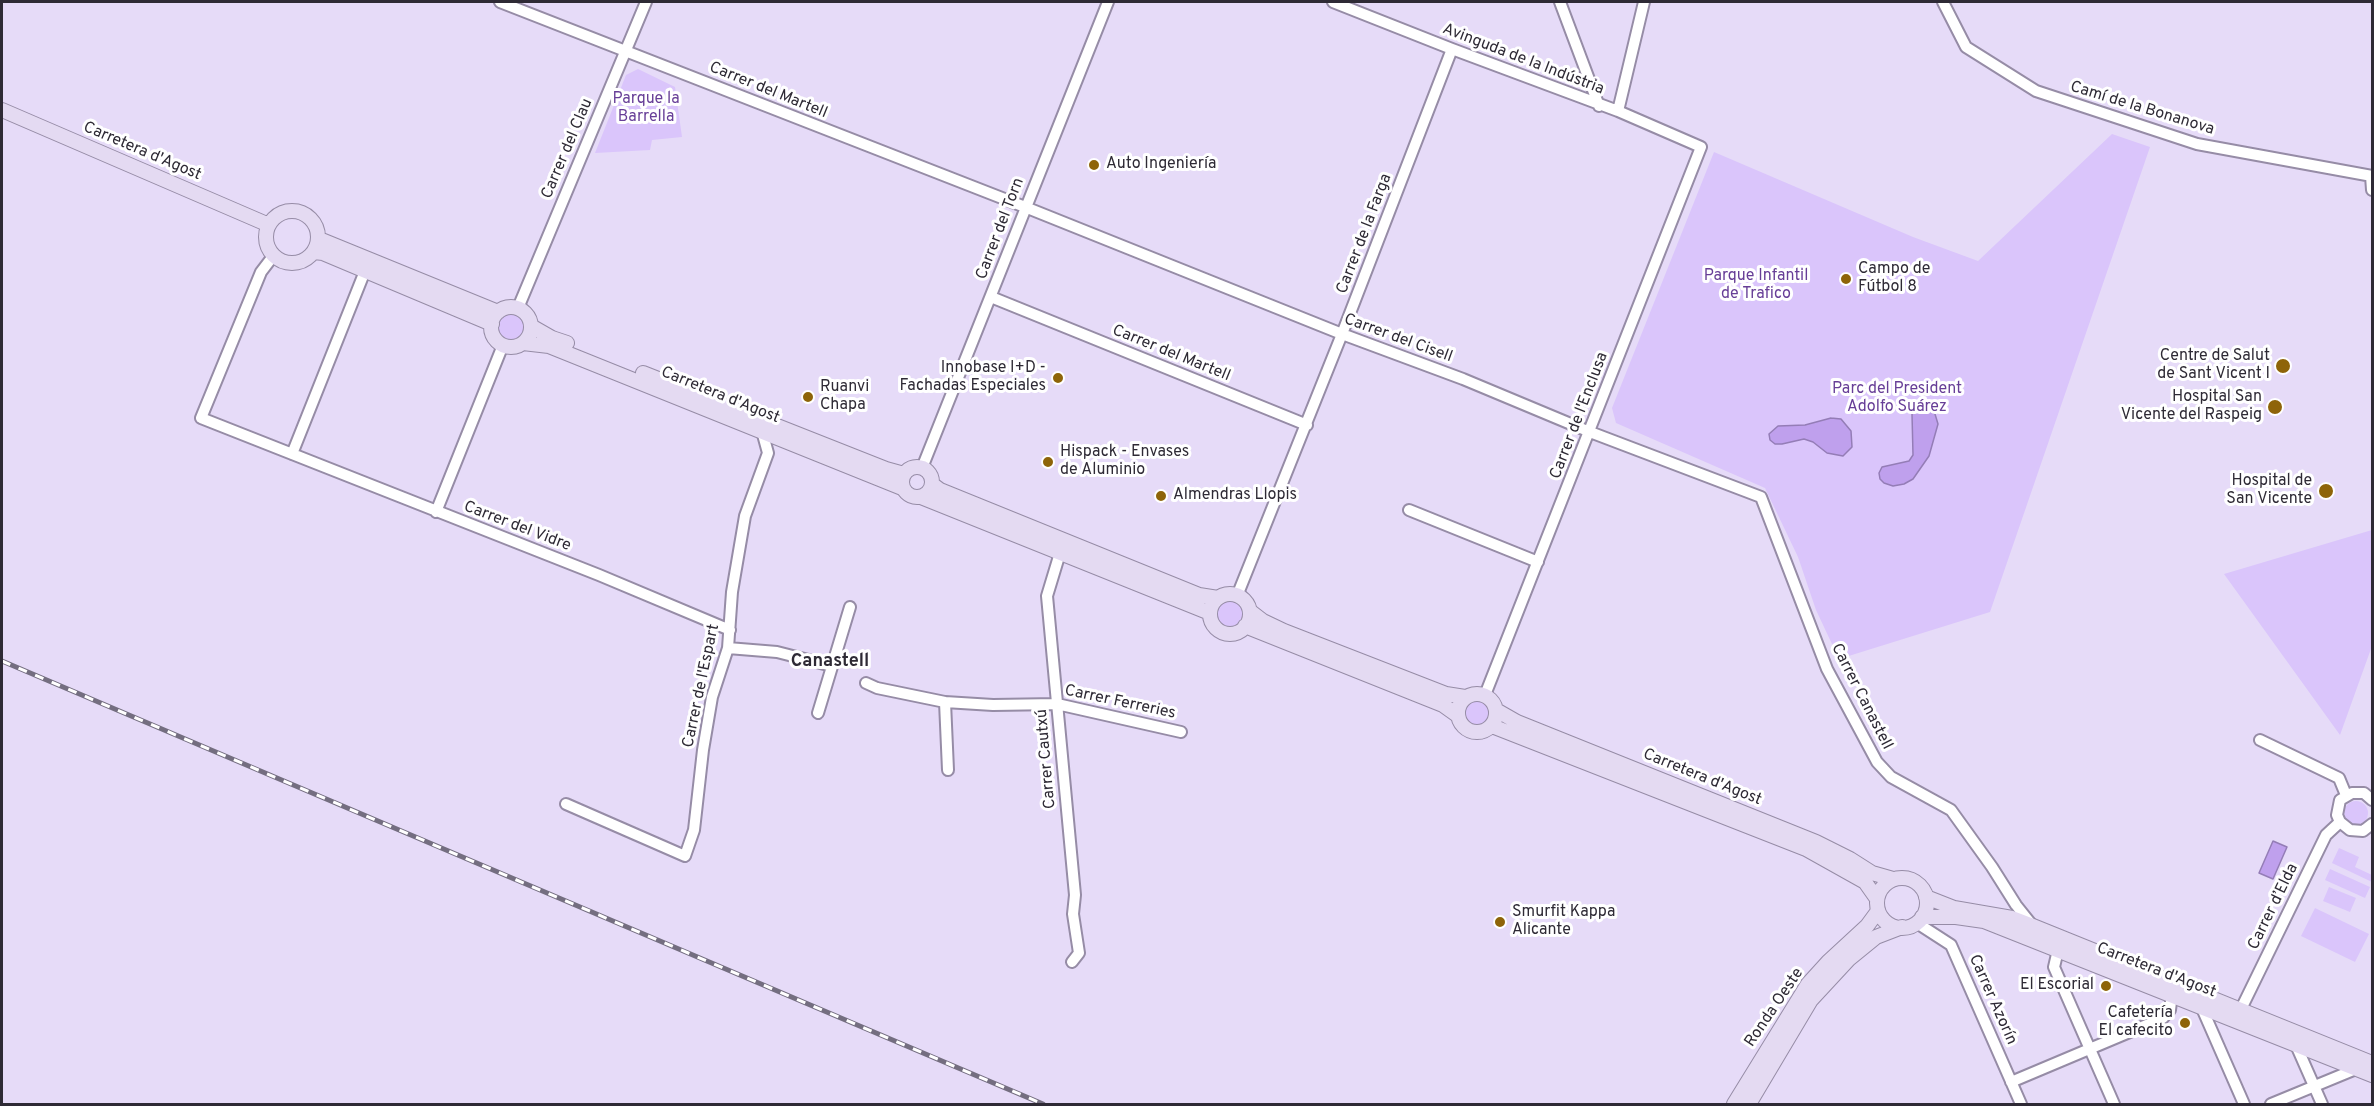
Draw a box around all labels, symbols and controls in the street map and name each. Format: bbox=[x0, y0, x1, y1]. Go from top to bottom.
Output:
street label: Avinguda de la Indústria bbox=[1439, 20, 1607, 100]
street label: Carrer del Martell bbox=[706, 59, 830, 123]
street label: Camí de la Bonanova bbox=[2068, 78, 2216, 140]
park label: Parque la Barrella bbox=[612, 90, 680, 128]
street label: Carrer del Clau bbox=[538, 96, 598, 202]
street label: Carretera d'Agost bbox=[80, 118, 204, 186]
place label: Auto Ingeniería bbox=[1106, 155, 1216, 175]
marker: Auto Ingeniería bbox=[1087, 158, 1101, 172]
street label: Carrer de la Farga bbox=[1333, 171, 1397, 297]
street label: Carrer del Torn bbox=[973, 176, 1029, 282]
place label: Campo de Fútbol 8 bbox=[1858, 260, 1930, 298]
park label: Parque Infantil de Trafico bbox=[1704, 267, 1808, 305]
marker: Campo de Fútbol 8 bbox=[1839, 272, 1853, 286]
street label: Carrer del Cisell bbox=[1341, 310, 1455, 368]
street label: Carrer del Martell bbox=[1109, 322, 1233, 386]
place label: Centre de Salut de Sant Vicent I bbox=[2157, 347, 2270, 385]
street label: Carrer de l'Enclusa bbox=[1547, 350, 1613, 482]
marker: Centre de Salut de Sant Vicent I bbox=[2274, 357, 2292, 375]
place label: Innobase I+D - Fachadas Especiales bbox=[900, 359, 1046, 397]
street label: Carretera d'Agost bbox=[658, 363, 782, 429]
marker: Innobase I+D - Fachadas Especiales bbox=[1051, 371, 1065, 385]
place label: Ruanvi Chapa bbox=[820, 378, 869, 416]
park label: Parc del President Adolfo Suárez bbox=[1832, 380, 1962, 418]
place label: Hospital San Vicente del Raspeig bbox=[2121, 388, 2262, 426]
marker: Ruanvi Chapa bbox=[801, 390, 815, 404]
marker: Hospital San Vicente del Raspeig bbox=[2266, 398, 2284, 416]
place label: Hispack - Envases de Aluminio bbox=[1060, 443, 1189, 481]
marker: Hispack - Envases de Aluminio bbox=[1041, 455, 1055, 469]
place label: Hospital de San Vicente bbox=[2226, 472, 2312, 510]
marker: Hospital de San Vicente bbox=[2317, 482, 2335, 500]
place label: Almendras Llopis bbox=[1173, 486, 1297, 506]
marker: Almendras Llopis bbox=[1154, 489, 1168, 503]
street label: Carrer del Vidre bbox=[461, 498, 573, 556]
street label: Carrer de l'Espart bbox=[680, 622, 724, 750]
street label: Carrer Canastell bbox=[1826, 641, 1896, 753]
district label: Canastell bbox=[791, 651, 869, 673]
street label: Carrer Ferreries bbox=[1063, 682, 1177, 724]
street label: Carrer Cautxú bbox=[1033, 708, 1061, 810]
street label: Carretera d'Agost bbox=[1640, 745, 1764, 811]
street label: Carrer d’Elda bbox=[2245, 861, 2303, 953]
place label: Smurfit Kappa Alicante bbox=[1512, 903, 1615, 941]
marker: Smurfit Kappa Alicante bbox=[1493, 915, 1507, 929]
street label: Carretera d'Agost bbox=[2094, 939, 2218, 1003]
street label: Carrer Azorín bbox=[1964, 952, 2020, 1048]
street label: Ronda Oeste bbox=[1742, 965, 1808, 1051]
place label: El Escorial bbox=[2020, 976, 2094, 996]
marker: El Escorial bbox=[2099, 979, 2113, 993]
place label: Cafetería El cafecito bbox=[2099, 1004, 2173, 1042]
marker: Cafetería El cafecito bbox=[2178, 1016, 2192, 1030]

